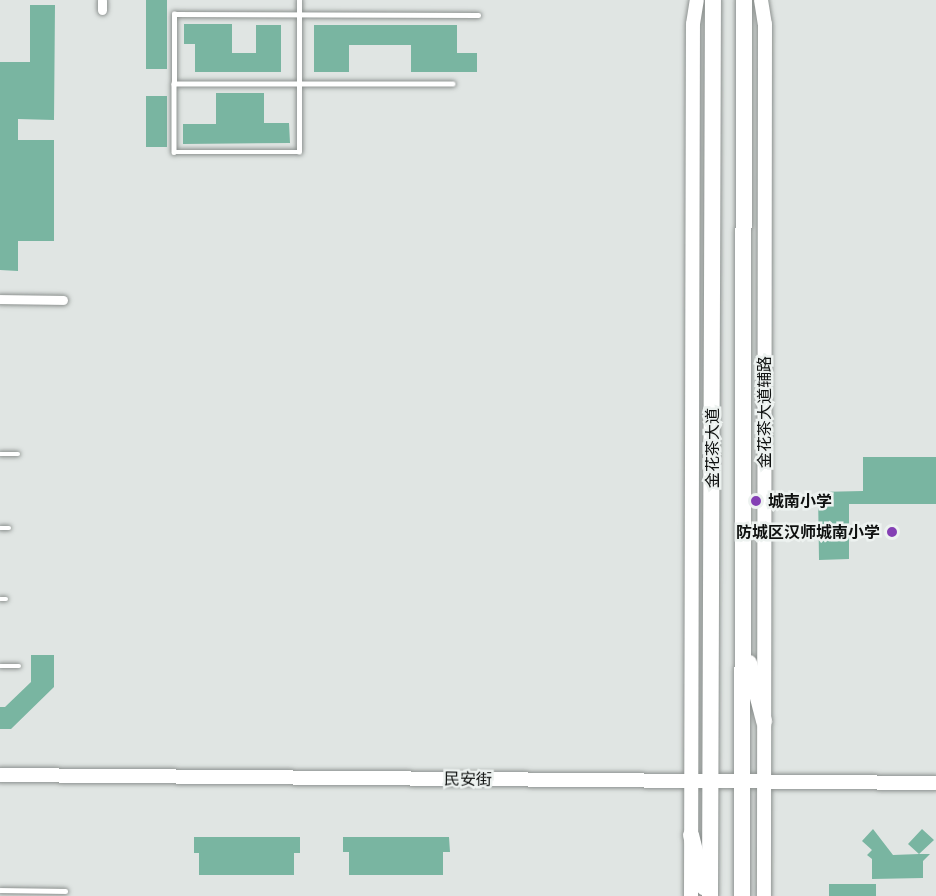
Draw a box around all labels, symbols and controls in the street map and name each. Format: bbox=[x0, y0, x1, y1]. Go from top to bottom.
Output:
street label: 金花茶大道辅路 bbox=[754, 356, 774, 468]
street label: 金花茶大道 bbox=[702, 408, 722, 488]
place label: 城南小学 bbox=[768, 491, 832, 511]
marker: 城南小学 bbox=[749, 494, 763, 508]
place label: 防城区汉师城南小学 bbox=[736, 522, 880, 542]
marker: 防城区汉师城南小学 bbox=[885, 525, 899, 539]
street label: 民安街 bbox=[444, 769, 492, 789]

